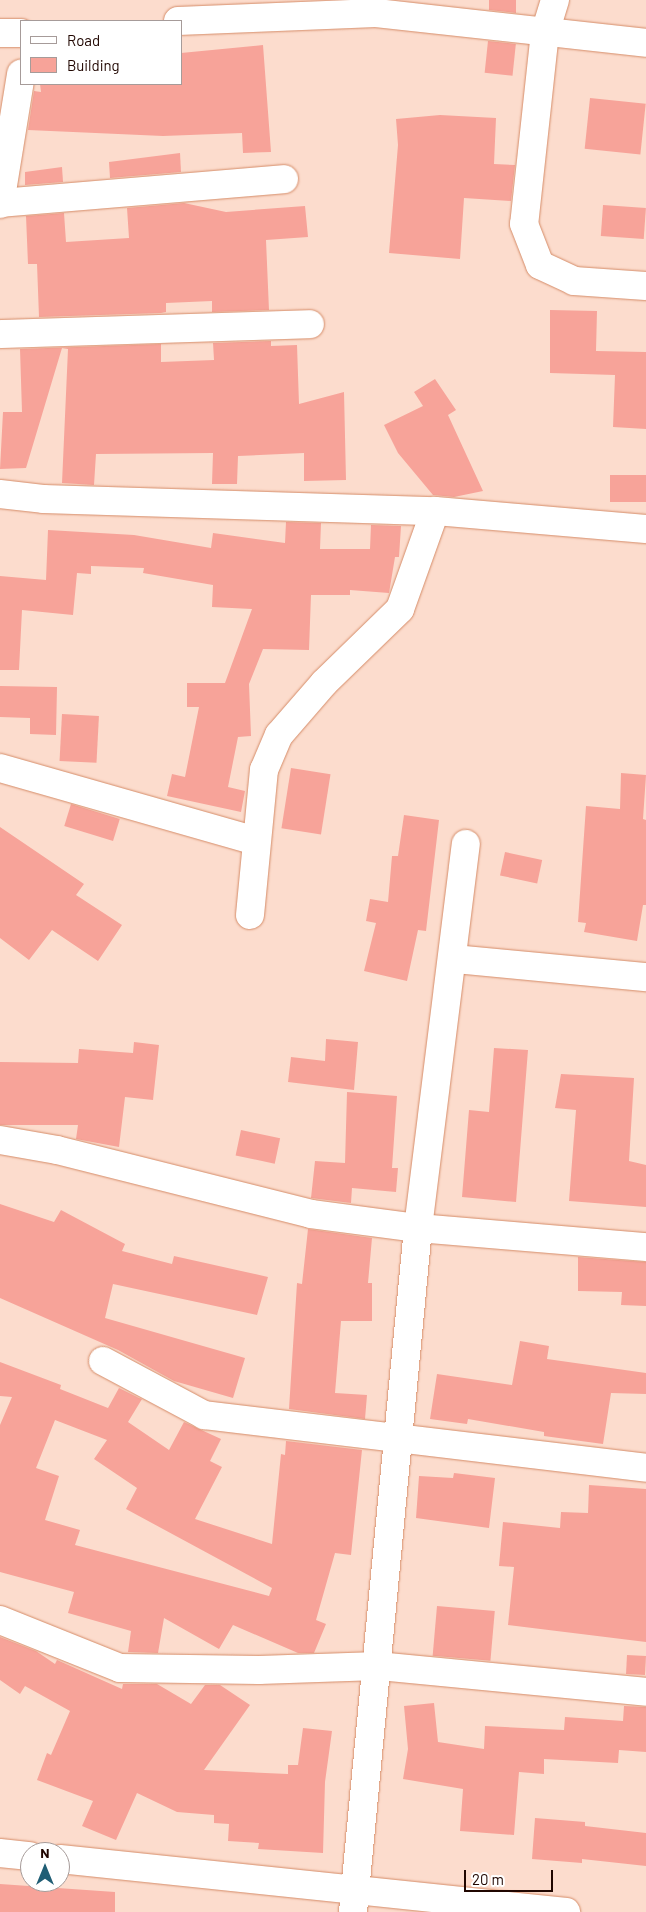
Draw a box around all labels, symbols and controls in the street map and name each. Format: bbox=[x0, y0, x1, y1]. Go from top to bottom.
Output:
legend bbox=[20, 20, 182, 85]
text: Road bbox=[67, 31, 100, 49]
text: Building bbox=[67, 56, 120, 74]
north arrow bbox=[20, 1842, 70, 1892]
text: N bbox=[40, 1844, 50, 1861]
scale bar bbox=[466, 1860, 555, 1892]
text: 20 m bbox=[472, 1870, 504, 1888]

